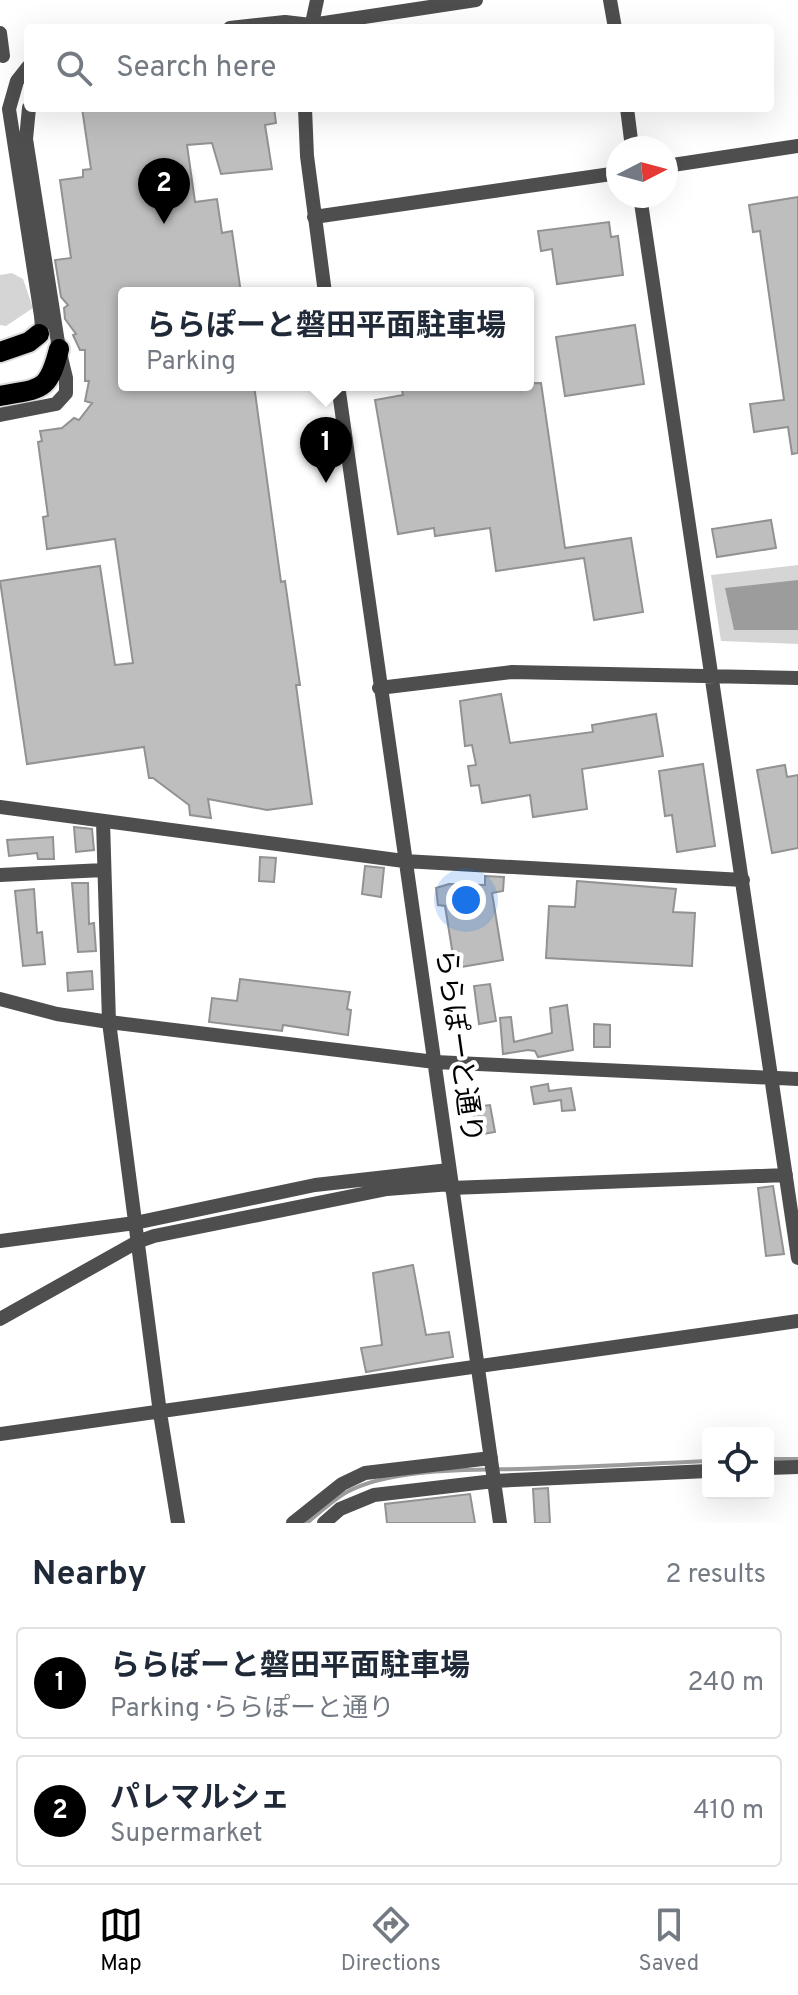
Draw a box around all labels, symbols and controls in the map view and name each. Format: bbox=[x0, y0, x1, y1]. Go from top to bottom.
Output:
search box bbox=[24, 24, 774, 112]
icon: search bbox=[52, 46, 96, 90]
text: Search here bbox=[116, 50, 276, 87]
north arrow bbox=[606, 136, 678, 208]
pin: 2 bbox=[138, 158, 190, 224]
popup bbox=[118, 287, 534, 391]
text: ららぽーと磐田平面駐車場 bbox=[146, 309, 506, 346]
text: Parking bbox=[146, 346, 236, 379]
pin: 1 bbox=[300, 417, 352, 483]
your location bbox=[446, 880, 486, 920]
street label: ららぽーと通り bbox=[426, 946, 488, 1146]
map controls bbox=[702, 1427, 774, 1499]
button: locate bbox=[702, 1427, 774, 1499]
text: Nearby bbox=[32, 1554, 147, 1597]
text: 2 results bbox=[666, 1559, 766, 1592]
text: ららぽーと磐田平面駐車場 bbox=[110, 1649, 470, 1686]
text: 1 bbox=[55, 1667, 65, 1700]
text: 240 m bbox=[687, 1667, 764, 1700]
text: Parking · ららぽーと通り bbox=[110, 1693, 394, 1726]
text: パレマルシェ bbox=[110, 1781, 290, 1818]
text: 2 bbox=[52, 1795, 68, 1828]
text: 410 m bbox=[693, 1795, 764, 1828]
text: Supermarket bbox=[110, 1818, 262, 1851]
tab: Map bbox=[99, 1903, 143, 1978]
tab: Directions bbox=[341, 1903, 441, 1978]
tab: Saved bbox=[639, 1903, 699, 1978]

